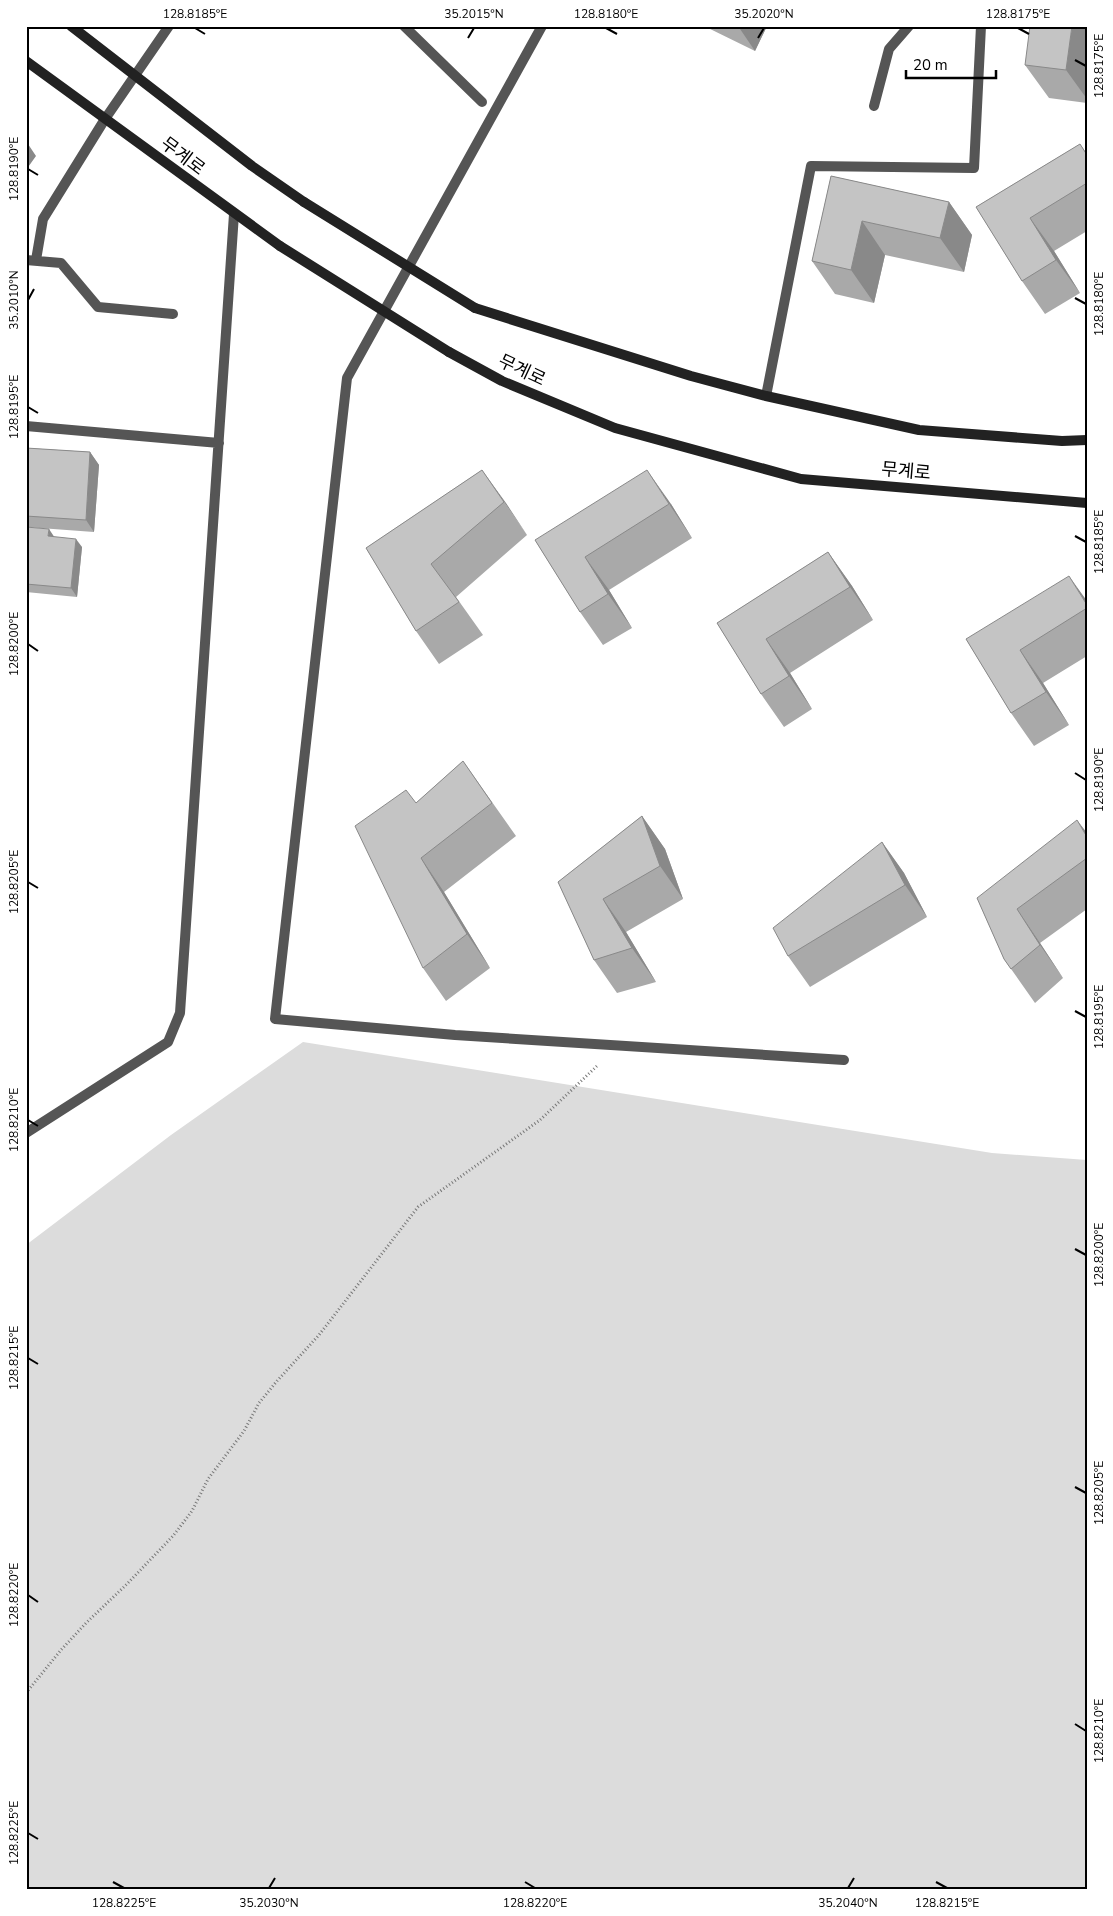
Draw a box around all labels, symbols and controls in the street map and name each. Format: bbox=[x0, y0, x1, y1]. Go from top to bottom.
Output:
text: 128.8185°E bbox=[163, 6, 227, 22]
text: 35.2015°N bbox=[444, 6, 504, 22]
text: 128.8180°E bbox=[574, 6, 638, 22]
text: 35.2020°N bbox=[734, 6, 794, 22]
text: 128.8175°E bbox=[986, 6, 1050, 22]
text: 128.8175°E bbox=[1091, 34, 1107, 98]
scale bar bbox=[906, 48, 996, 80]
text: 20 m bbox=[913, 55, 948, 75]
street label: 무계로 bbox=[156, 131, 210, 181]
text: 128.8190°E bbox=[6, 137, 22, 201]
text: 35.2010°N bbox=[6, 270, 22, 330]
text: 128.8180°E bbox=[1091, 272, 1107, 336]
street label: 무계로 bbox=[494, 349, 550, 391]
text: 128.8195°E bbox=[6, 375, 22, 439]
street label: 무계로 bbox=[880, 457, 932, 485]
text: 128.8185°E bbox=[1091, 510, 1107, 574]
text: 128.8200°E bbox=[6, 612, 22, 676]
text: 128.8190°E bbox=[1091, 748, 1107, 812]
text: 128.8205°E bbox=[6, 850, 22, 914]
text: 128.8195°E bbox=[1091, 985, 1107, 1049]
text: 128.8210°E bbox=[6, 1088, 22, 1152]
text: 128.8200°E bbox=[1091, 1223, 1107, 1287]
text: 128.8215°E bbox=[6, 1326, 22, 1390]
text: 128.8205°E bbox=[1091, 1461, 1107, 1525]
text: 128.8220°E bbox=[6, 1563, 22, 1627]
text: 128.8210°E bbox=[1091, 1699, 1107, 1763]
text: 128.8225°E bbox=[6, 1801, 22, 1865]
text: 128.8225°E bbox=[92, 1895, 156, 1911]
text: 35.2030°N bbox=[239, 1895, 299, 1911]
text: 128.8220°E bbox=[503, 1895, 567, 1911]
text: 35.2040°N bbox=[818, 1895, 878, 1911]
text: 128.8215°E bbox=[915, 1895, 979, 1911]

